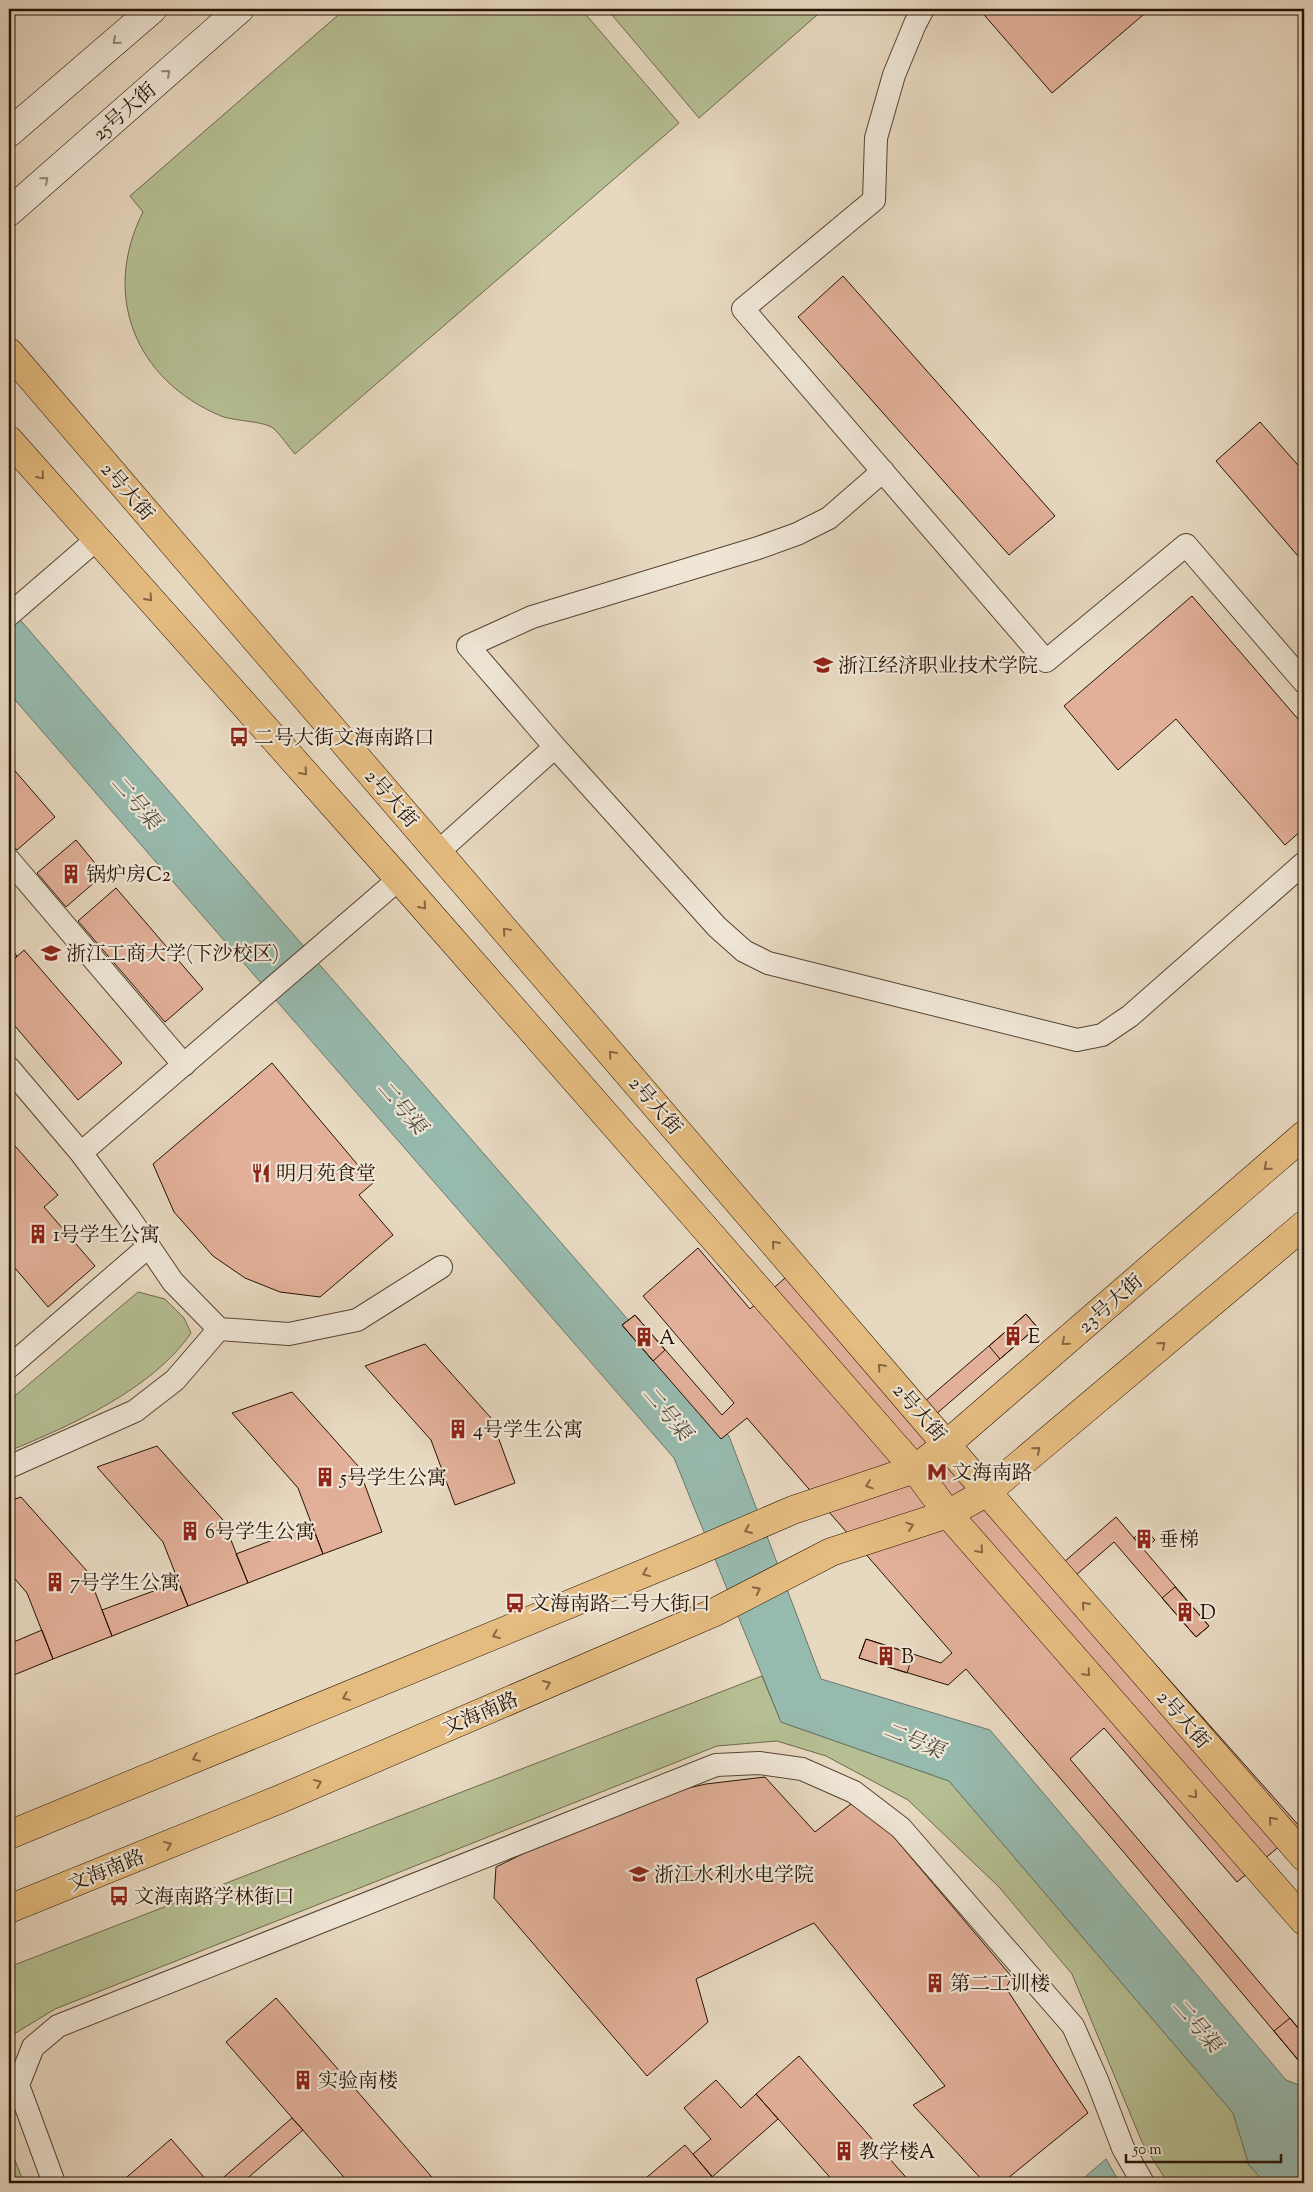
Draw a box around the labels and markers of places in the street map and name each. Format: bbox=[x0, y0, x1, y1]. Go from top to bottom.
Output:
place label: 浙江经济职业技术学院 bbox=[838, 653, 1038, 682]
school or university icon: 浙江经济职业技术学院 bbox=[812, 654, 834, 676]
place label: 二号大街文海南路口 bbox=[254, 725, 434, 754]
bus stop icon: 二号大街文海南路口 bbox=[228, 726, 250, 748]
place label: 锅炉房C2 bbox=[86, 862, 171, 891]
building icon: 锅炉房C2 bbox=[60, 863, 82, 885]
place label: 浙江工商大学(下沙校区) bbox=[66, 941, 279, 970]
school or university icon: 浙江工商大学(下沙校区) bbox=[40, 942, 62, 964]
place label: 明月苑食堂 bbox=[276, 1161, 376, 1190]
restaurant icon: 明月苑食堂 bbox=[250, 1162, 272, 1184]
place label: 1号学生公寓 bbox=[53, 1222, 160, 1251]
building icon: 1号学生公寓 bbox=[27, 1223, 49, 1245]
place label: E bbox=[1028, 1324, 1040, 1353]
place label: A bbox=[659, 1325, 675, 1354]
building icon: E bbox=[1002, 1325, 1024, 1347]
building icon: A bbox=[633, 1326, 655, 1348]
place label: 4号学生公寓 bbox=[473, 1417, 583, 1446]
building icon: 4号学生公寓 bbox=[447, 1418, 469, 1440]
place label: 文海南路 bbox=[952, 1460, 1032, 1489]
metro station icon: 文海南路 bbox=[926, 1461, 948, 1483]
place label: 5号学生公寓 bbox=[339, 1465, 447, 1494]
building icon: 5号学生公寓 bbox=[314, 1466, 336, 1488]
place label: 6号学生公寓 bbox=[205, 1519, 315, 1548]
building icon: 6号学生公寓 bbox=[179, 1520, 201, 1542]
place label: 垂梯 bbox=[1159, 1527, 1199, 1556]
building icon: 垂梯 bbox=[1133, 1528, 1155, 1550]
place label: 7号学生公寓 bbox=[70, 1570, 180, 1599]
building icon: 7号学生公寓 bbox=[44, 1571, 66, 1593]
place label: 文海南路二号大街口 bbox=[530, 1591, 710, 1620]
bus stop icon: 文海南路二号大街口 bbox=[504, 1592, 526, 1614]
place label: D bbox=[1200, 1600, 1216, 1629]
building icon: D bbox=[1174, 1601, 1196, 1623]
place label: B bbox=[901, 1644, 914, 1673]
building icon: B bbox=[875, 1645, 897, 1667]
place label: 浙江水利水电学院 bbox=[654, 1862, 814, 1891]
school or university icon: 浙江水利水电学院 bbox=[628, 1863, 650, 1885]
place label: 文海南路学林街口 bbox=[134, 1884, 294, 1913]
bus stop icon: 文海南路学林街口 bbox=[108, 1885, 130, 1907]
place label: 第二工训楼 bbox=[950, 1971, 1050, 2000]
building icon: 第二工训楼 bbox=[924, 1972, 946, 1994]
place label: 实验南楼 bbox=[318, 2068, 398, 2097]
building icon: 实验南楼 bbox=[292, 2069, 314, 2091]
place label: 教学楼A bbox=[859, 2139, 935, 2168]
building icon: 教学楼A bbox=[833, 2140, 855, 2162]

